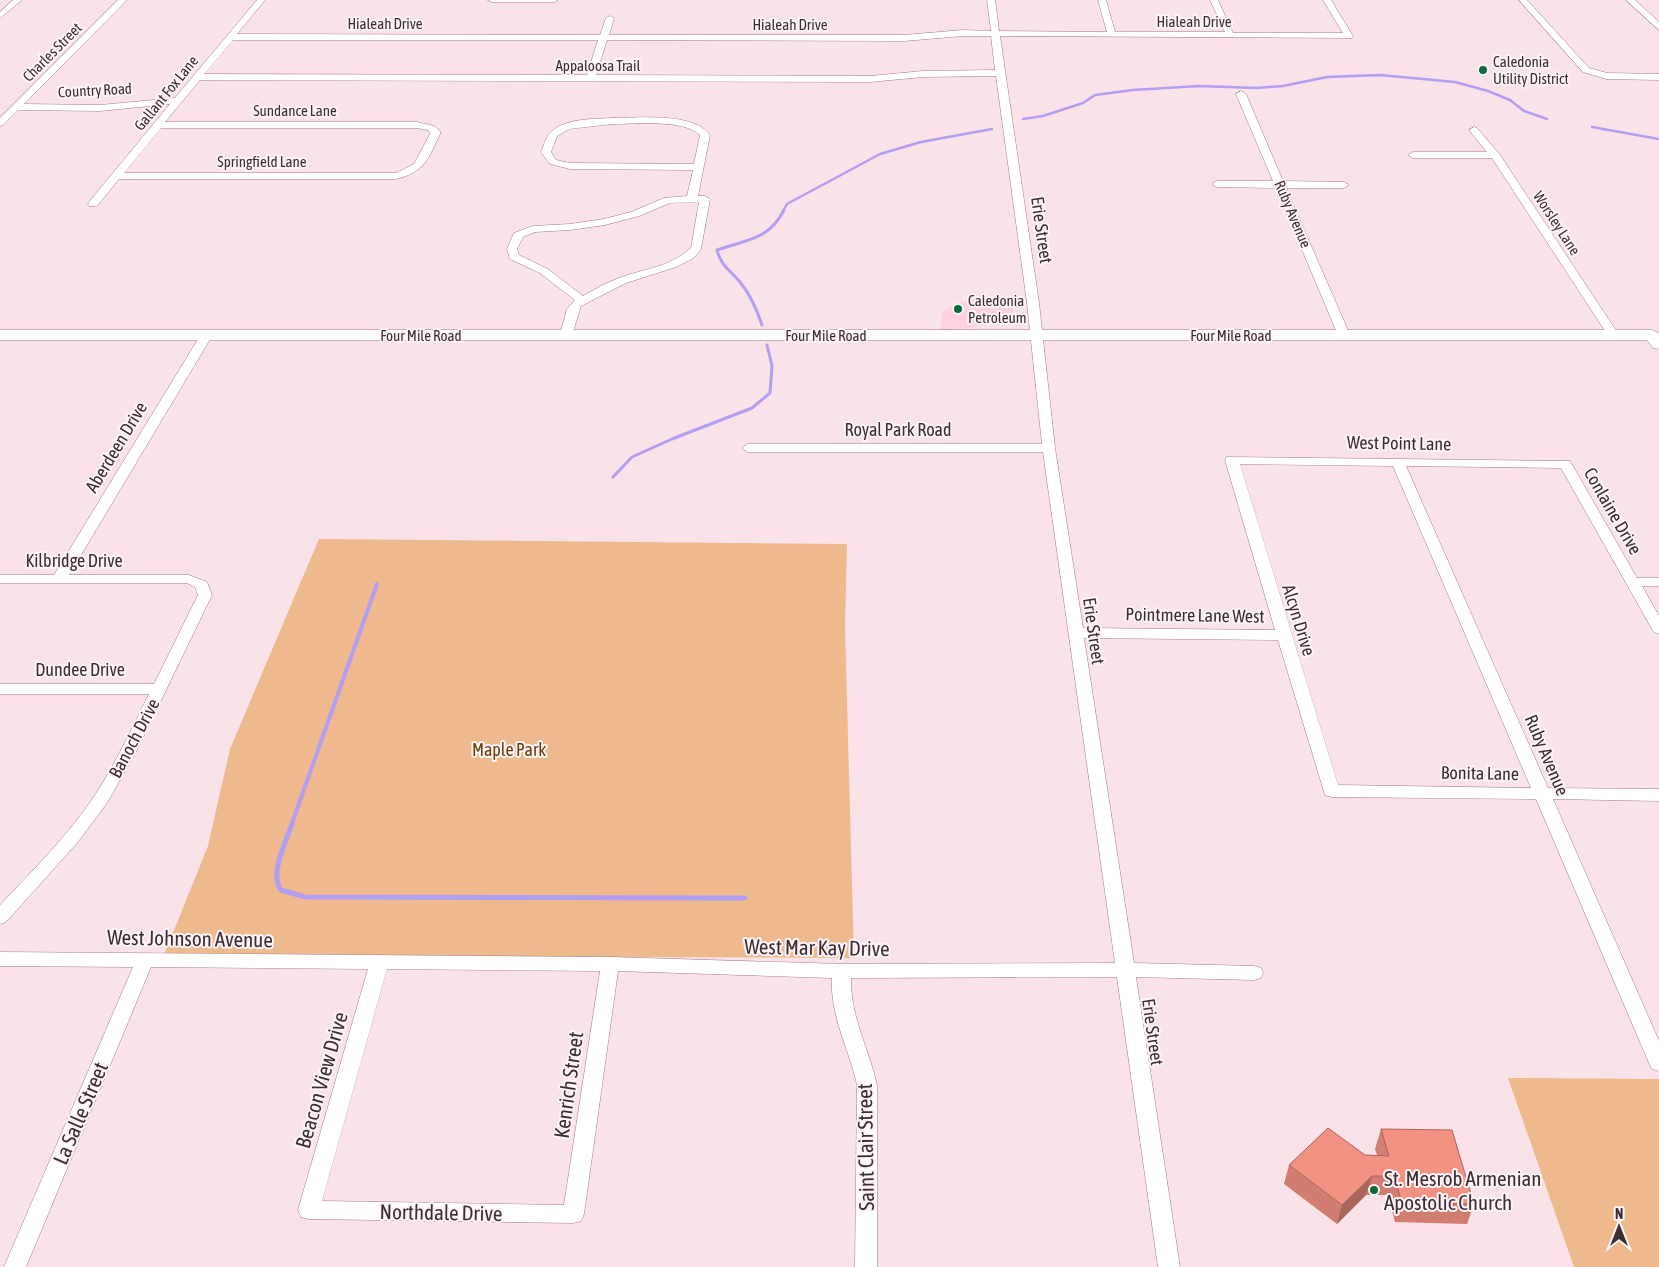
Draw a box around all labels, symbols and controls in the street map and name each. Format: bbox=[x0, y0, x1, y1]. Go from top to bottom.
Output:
street label: Hialeah Drive bbox=[1156, 13, 1232, 30]
street label: Hialeah Drive bbox=[347, 15, 423, 32]
street label: Hialeah Drive bbox=[752, 16, 828, 33]
street label: Charles Street bbox=[19, 19, 85, 85]
street label: Gallant Fox Lane bbox=[131, 52, 201, 134]
place label: Caledonia Utility District bbox=[1493, 53, 1569, 87]
street label: Appaloosa Trail bbox=[555, 57, 641, 74]
marker: Caledonia Utility District bbox=[1477, 64, 1489, 76]
street label: Country Road bbox=[58, 80, 132, 100]
street label: Sundance Lane bbox=[253, 102, 337, 119]
street label: Springfield Lane bbox=[217, 153, 307, 170]
street label: Ruby Avenue bbox=[1271, 178, 1315, 250]
street label: Worsley Lane bbox=[1530, 188, 1584, 258]
street label: Erie Street bbox=[1027, 195, 1057, 265]
place label: Caledonia Petroleum bbox=[968, 292, 1027, 326]
marker: Caledonia Petroleum bbox=[952, 303, 964, 315]
street label: Four Mile Road bbox=[380, 327, 462, 344]
street label: Four Mile Road bbox=[785, 327, 867, 344]
street label: Four Mile Road bbox=[1190, 327, 1272, 344]
street label: Aberdeen Drive bbox=[81, 398, 151, 496]
street label: Royal Park Road bbox=[844, 419, 952, 440]
street label: West Point Lane bbox=[1347, 432, 1451, 454]
street label: Conlaine Drive bbox=[1580, 464, 1646, 558]
street label: Kilbridge Drive bbox=[25, 550, 123, 571]
street label: Alcyn Drive bbox=[1278, 582, 1320, 658]
street label: Erie Street bbox=[1079, 596, 1109, 666]
street label: Pointmere Lane West bbox=[1125, 603, 1265, 627]
street label: Dundee Drive bbox=[35, 659, 125, 680]
street label: Banoch Drive bbox=[104, 695, 164, 781]
street label: Ruby Avenue bbox=[1521, 711, 1573, 799]
park label: Maple Park bbox=[472, 739, 546, 760]
street label: Bonita Lane bbox=[1441, 762, 1519, 784]
street label: West Johnson Avenue bbox=[107, 925, 273, 951]
street label: West Mar Kay Drive bbox=[744, 934, 890, 960]
street label: Erie Street bbox=[1138, 997, 1168, 1067]
street label: Beacon View Drive bbox=[290, 1009, 352, 1151]
street label: Kenrich Street bbox=[549, 1030, 587, 1140]
street label: La Salle Street bbox=[48, 1058, 112, 1168]
street label: Saint Clair Street bbox=[852, 1083, 878, 1211]
place label: St. Mesrob Armenian Apostolic Church bbox=[1384, 1166, 1542, 1214]
marker: St. Mesrob Armenian Apostolic Church bbox=[1368, 1184, 1380, 1196]
street label: Northdale Drive bbox=[379, 1199, 503, 1225]
north arrow bbox=[1594, 1202, 1644, 1252]
text: N bbox=[1615, 1206, 1623, 1222]

